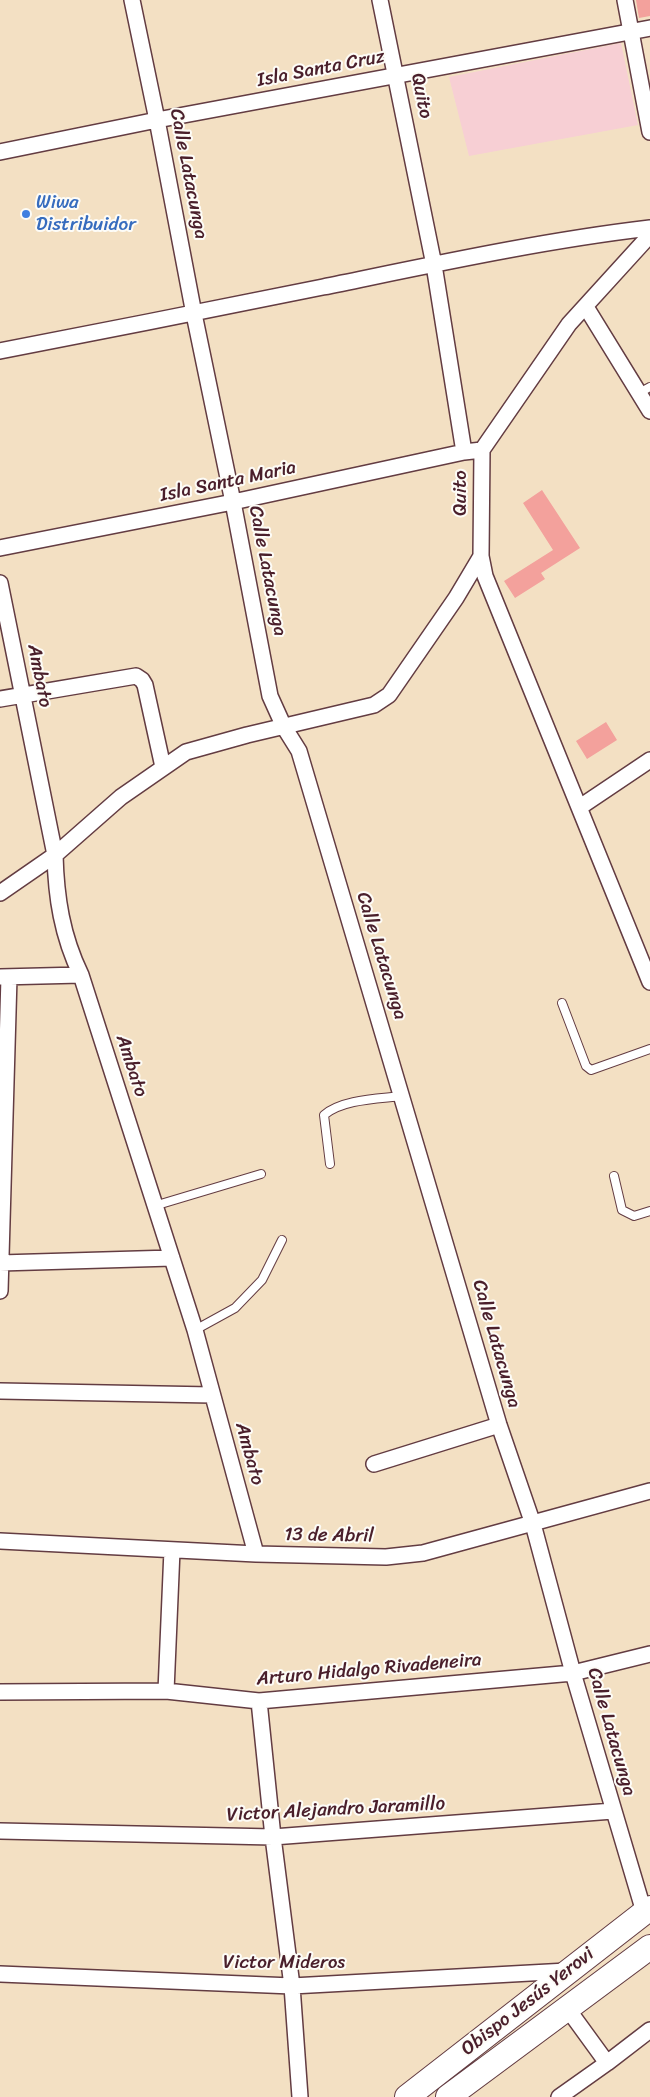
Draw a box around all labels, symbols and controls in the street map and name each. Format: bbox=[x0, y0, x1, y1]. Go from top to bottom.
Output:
street label: Isla Santa Cruz bbox=[255, 45, 387, 93]
street label: Quito bbox=[405, 72, 437, 120]
street label: Calle Latacunga bbox=[164, 107, 212, 241]
place label: Wiwa Distribuidor bbox=[36, 192, 136, 236]
marker: Wiwa Distribuidor bbox=[20, 208, 32, 220]
street label: Isla Santa Maria bbox=[158, 456, 298, 508]
street label: Quito bbox=[450, 470, 472, 516]
street label: Calle Latacunga bbox=[243, 504, 291, 638]
street label: Ambato bbox=[22, 642, 56, 710]
street label: Calle Latacunga bbox=[351, 889, 411, 1023]
street label: Ambato bbox=[110, 1032, 152, 1100]
street label: Calle Latacunga bbox=[467, 1277, 525, 1411]
street label: Ambato bbox=[230, 1420, 268, 1488]
street label: 13 de Abril bbox=[284, 1524, 374, 1548]
street label: Arturo Hidalgo Rivadeneira bbox=[256, 1649, 482, 1691]
street label: Calle Latacunga bbox=[582, 1665, 640, 1799]
street label: Victor Alejandro Jaramillo bbox=[226, 1793, 446, 1827]
street label: Obispo Jesús Yerovi bbox=[457, 1943, 599, 2061]
street label: Victor Mideros bbox=[223, 1952, 345, 1974]

